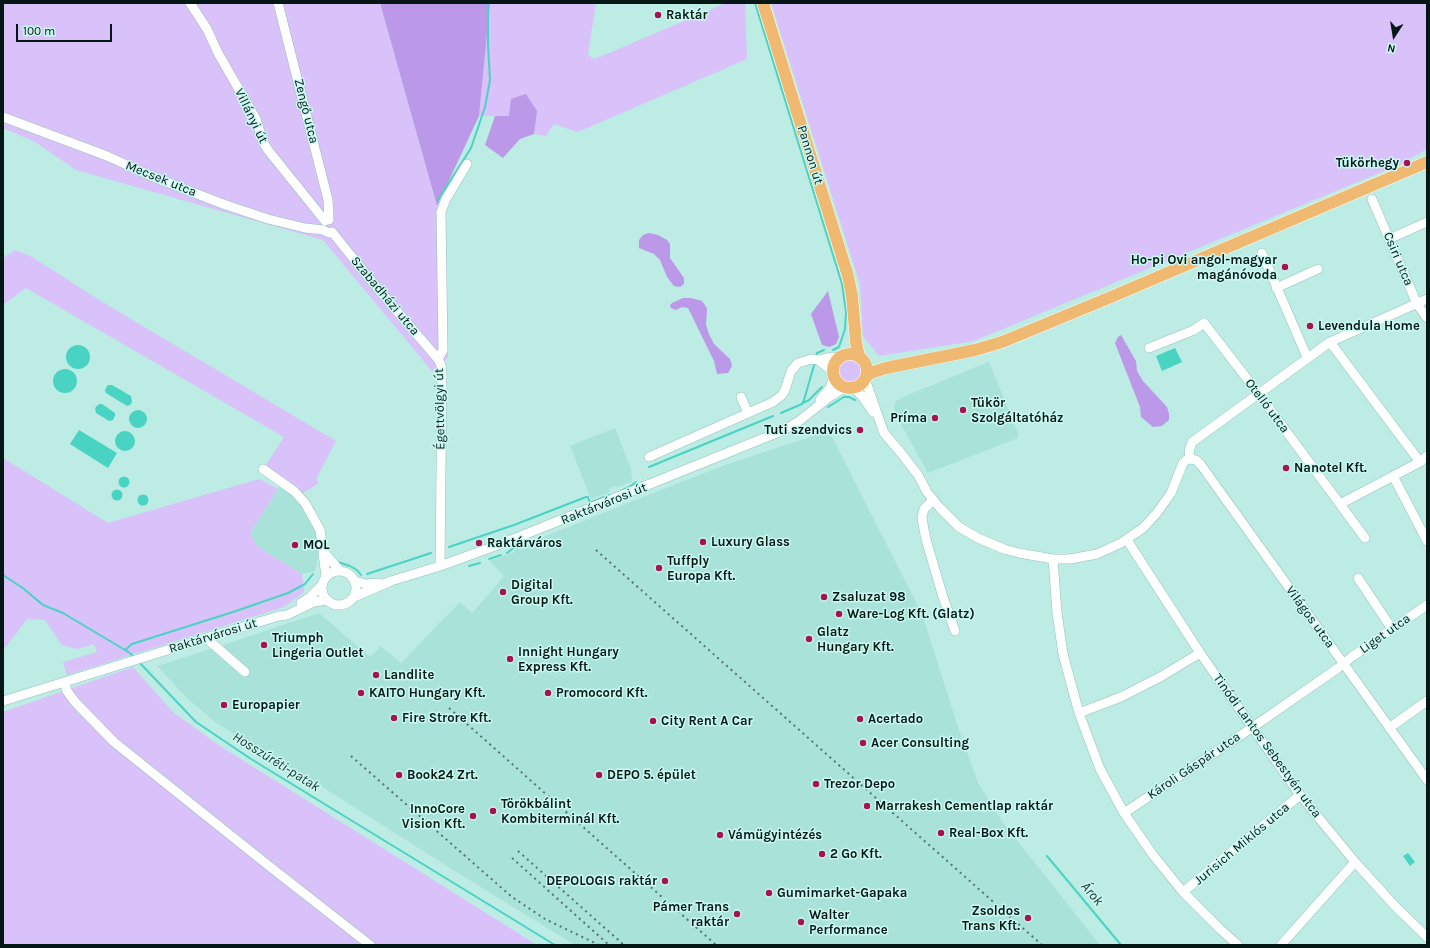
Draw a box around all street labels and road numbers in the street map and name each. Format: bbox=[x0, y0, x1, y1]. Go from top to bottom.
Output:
street label: Zengő utca bbox=[290, 77, 322, 145]
street label: Villányi út bbox=[231, 86, 271, 146]
street label: Pannon út bbox=[794, 124, 826, 186]
street label: Mecsek utca bbox=[123, 158, 199, 200]
street label: Csiri utca bbox=[1380, 230, 1416, 288]
street label: Szabadházi utca bbox=[347, 253, 423, 339]
street label: Égettvölgyi út bbox=[431, 368, 449, 450]
street label: Otelló utca bbox=[1241, 376, 1293, 436]
street label: Raktárvárosi út bbox=[559, 480, 649, 528]
street label: Világos utca bbox=[1282, 583, 1338, 651]
street label: Liget utca bbox=[1357, 611, 1413, 657]
street label: Raktárvárosi út bbox=[167, 615, 259, 657]
street label: Tinódi Lantos Sebestyén utca bbox=[1210, 671, 1324, 821]
street label: Károli Gáspár utca bbox=[1144, 729, 1244, 803]
street label: Jurisich Miklós utca bbox=[1191, 800, 1293, 888]

